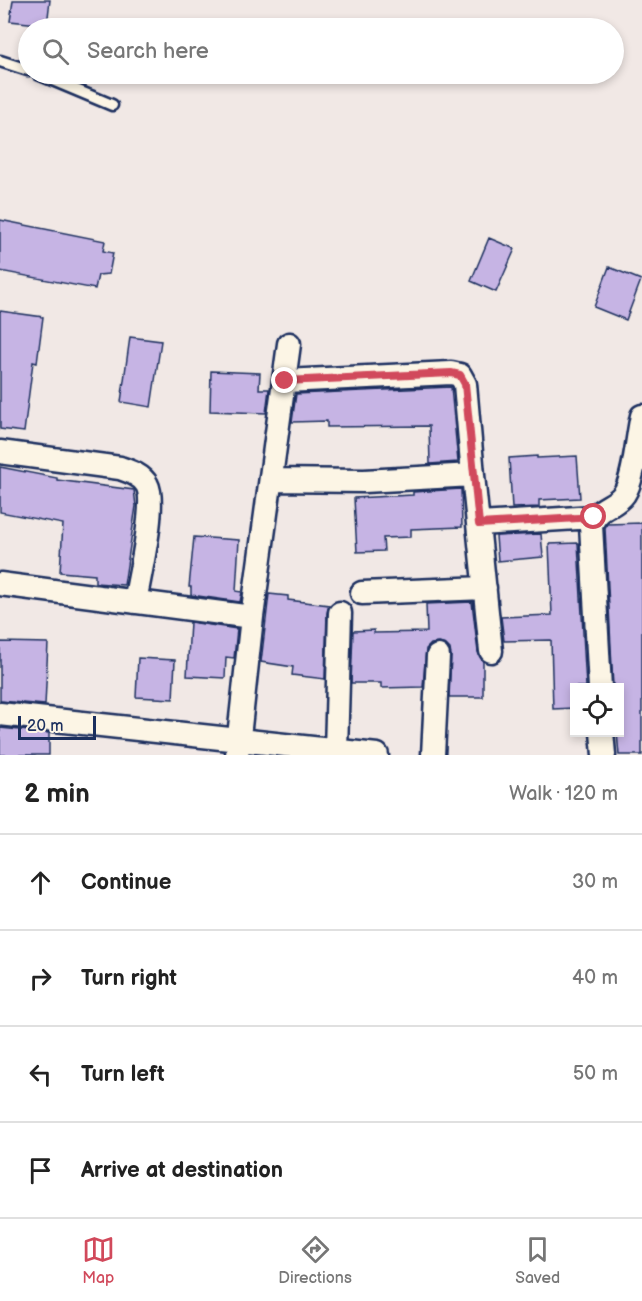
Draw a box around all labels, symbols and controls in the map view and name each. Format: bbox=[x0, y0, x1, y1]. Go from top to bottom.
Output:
search box bbox=[18, 18, 624, 84]
icon: search bbox=[39, 35, 72, 68]
text: Search here bbox=[87, 38, 209, 65]
route end bbox=[271, 367, 297, 393]
route start bbox=[580, 503, 606, 529]
map controls bbox=[570, 683, 624, 737]
button: locate bbox=[570, 683, 624, 737]
scale bar bbox=[18, 713, 96, 740]
text: 20 m bbox=[27, 717, 63, 736]
text: 2 min bbox=[24, 779, 90, 810]
text: Walk · 120 m bbox=[509, 782, 618, 806]
icon: ahead bbox=[24, 866, 57, 899]
text: Continue bbox=[81, 869, 171, 896]
text: 30 m bbox=[572, 870, 618, 894]
icon: right bbox=[24, 962, 57, 995]
text: Turn right bbox=[81, 965, 177, 992]
text: 40 m bbox=[572, 966, 618, 990]
icon: left bbox=[24, 1058, 57, 1091]
text: Turn left bbox=[81, 1061, 165, 1088]
text: 50 m bbox=[573, 1062, 618, 1086]
icon: arrive bbox=[24, 1154, 57, 1187]
text: Arrive at destination bbox=[81, 1157, 283, 1184]
tab: Map bbox=[82, 1233, 115, 1288]
tab: Directions bbox=[278, 1233, 352, 1288]
tab: Saved bbox=[515, 1233, 560, 1288]

